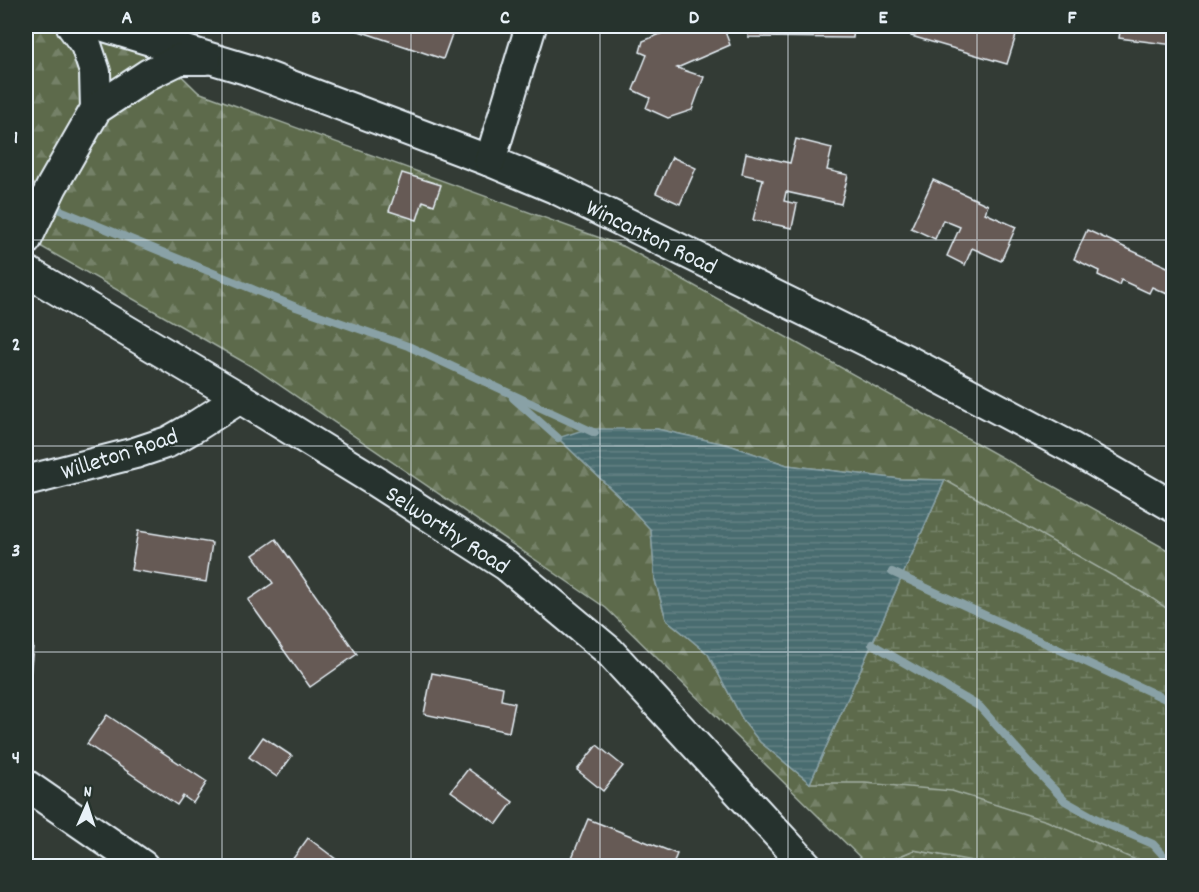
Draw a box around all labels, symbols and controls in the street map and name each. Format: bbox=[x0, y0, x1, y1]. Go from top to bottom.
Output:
text: A bbox=[122, 5, 133, 33]
text: B bbox=[311, 5, 321, 33]
text: C bbox=[500, 5, 510, 33]
text: D bbox=[689, 5, 700, 33]
text: E bbox=[878, 5, 888, 33]
text: F bbox=[1068, 5, 1078, 33]
text: 1 bbox=[14, 125, 18, 153]
street label: Wincanton Road bbox=[579, 192, 722, 285]
text: 2 bbox=[12, 332, 20, 360]
street label: Willeton Road bbox=[57, 421, 183, 491]
street label: Selworthy Road bbox=[378, 479, 515, 584]
text: 3 bbox=[12, 538, 20, 566]
text: 4 bbox=[12, 745, 20, 773]
north arrow bbox=[57, 775, 117, 835]
text: N bbox=[83, 781, 92, 804]

